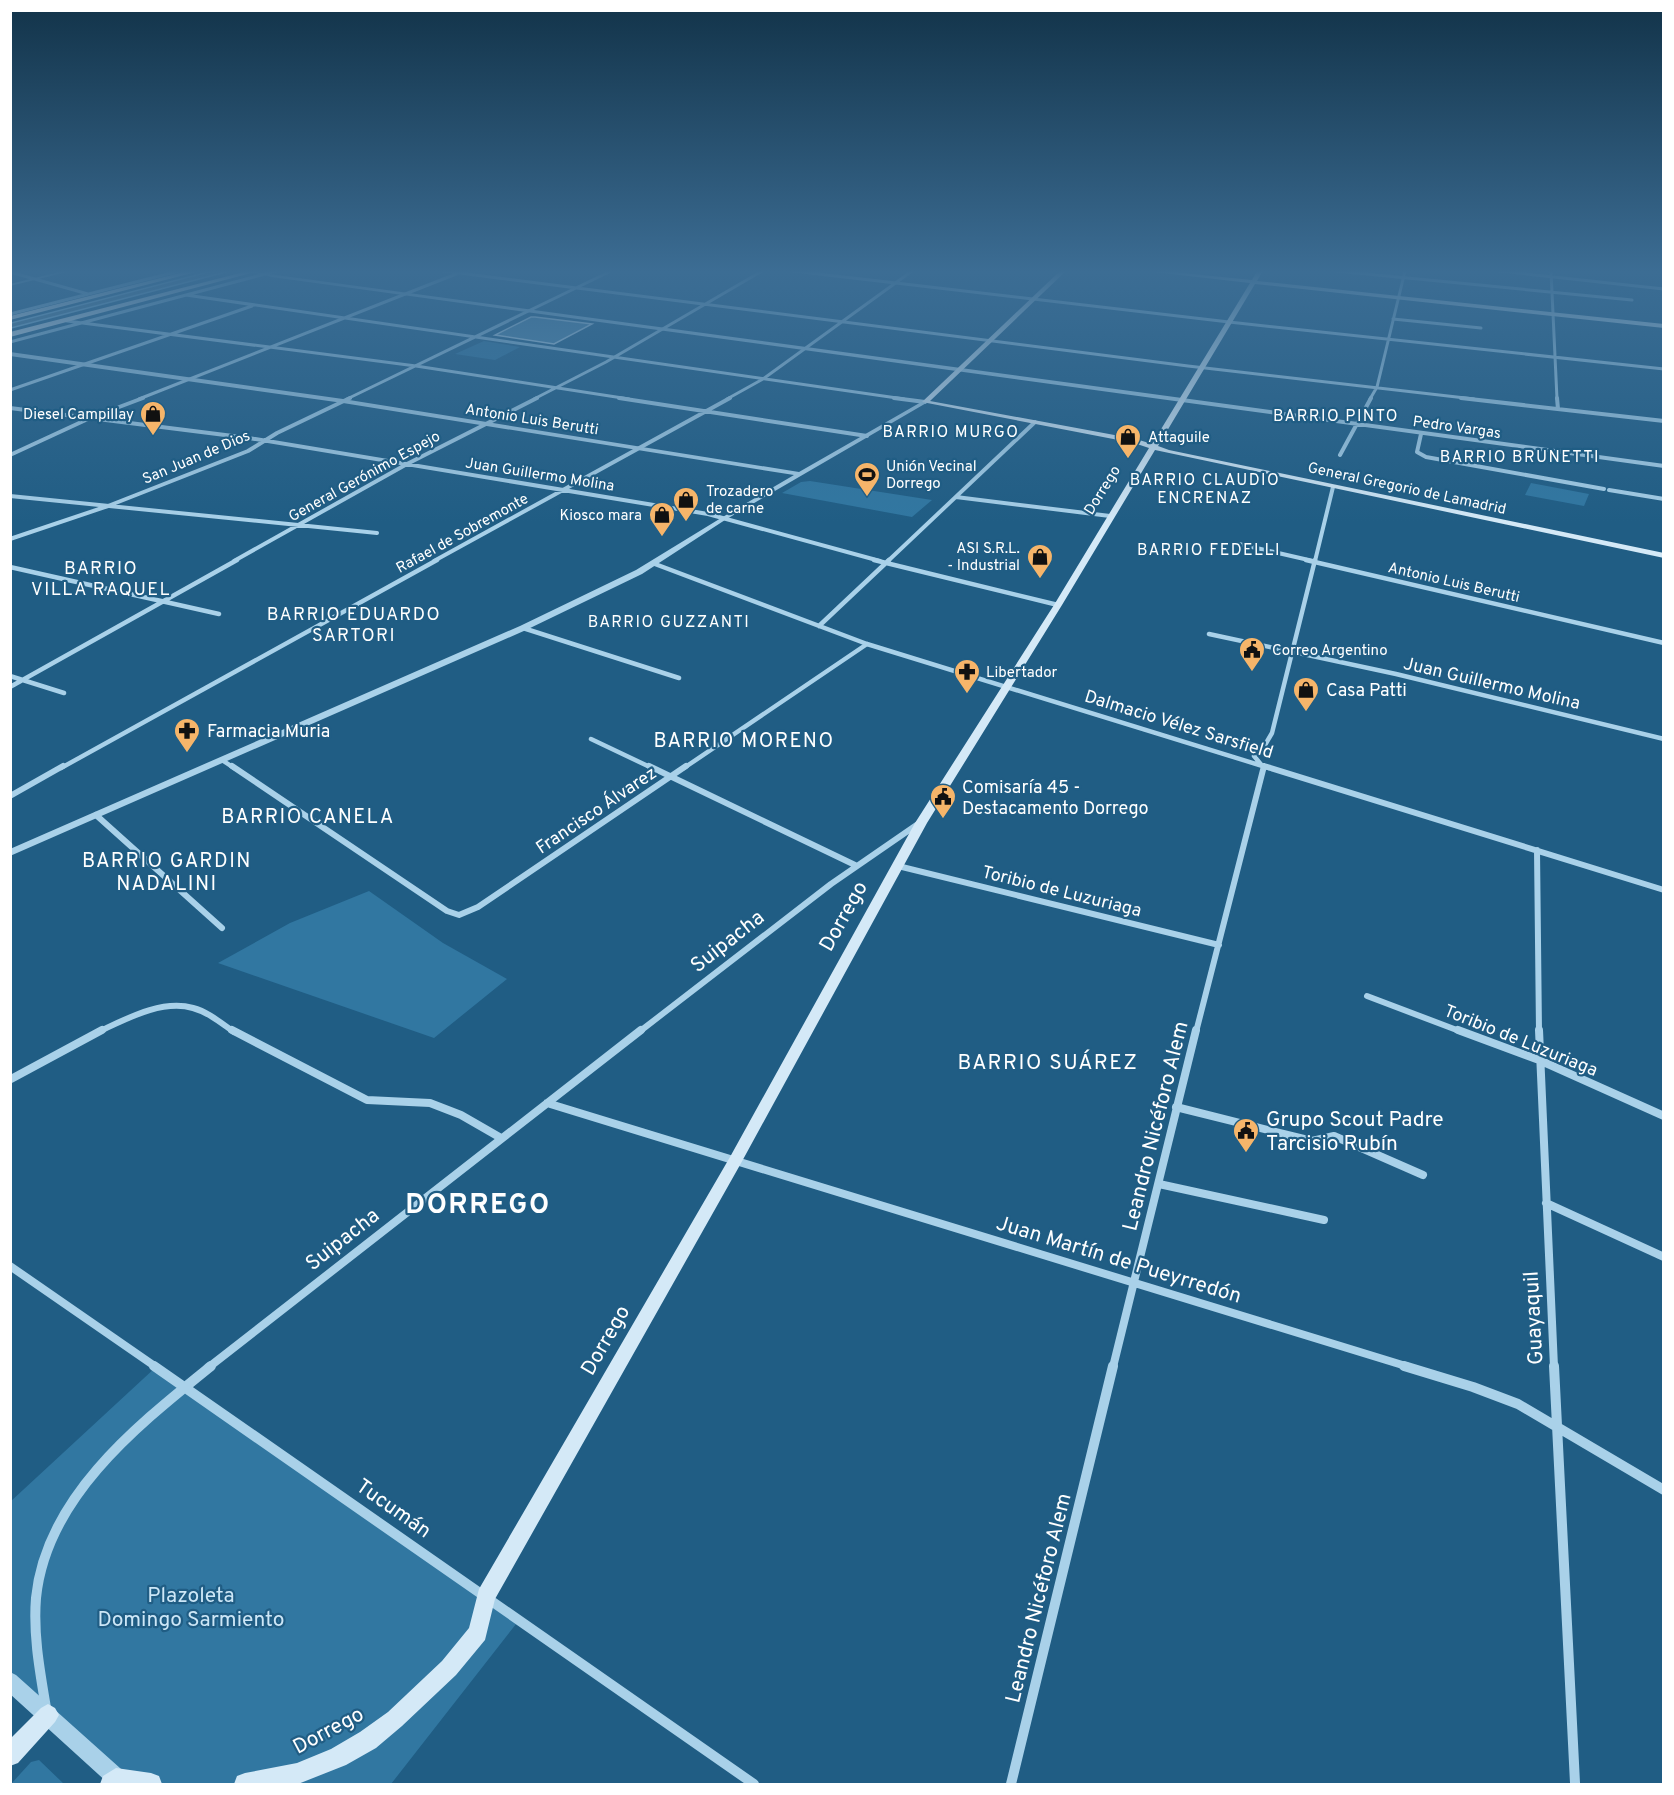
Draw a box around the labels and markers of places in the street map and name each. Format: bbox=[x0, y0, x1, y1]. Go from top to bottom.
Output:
shop icon: Diesel Campillay bbox=[138, 399, 168, 437]
place label: Diesel Campillay bbox=[23, 406, 134, 425]
shop icon: Attaguile bbox=[1113, 422, 1143, 460]
place label: Attaguile bbox=[1148, 429, 1210, 448]
place label: Unión Vecinal Dorrego bbox=[886, 458, 977, 494]
sports icon: Unión Vecinal Dorrego bbox=[852, 460, 882, 498]
place label: Trozadero de carne bbox=[706, 483, 773, 519]
shop icon: Trozadero de carne bbox=[671, 485, 701, 523]
shop icon: Kiosco mara bbox=[647, 500, 677, 538]
place label: Kiosco mara bbox=[559, 507, 642, 526]
place label: ASI S.R.L. - Industrial bbox=[947, 540, 1020, 576]
shop icon: ASI S.R.L. - Industrial bbox=[1025, 542, 1055, 580]
public building icon: Correo Argentino bbox=[1237, 635, 1267, 673]
place label: Correo Argentino bbox=[1272, 642, 1388, 661]
pharmacy icon: Libertador bbox=[952, 657, 982, 695]
place label: Libertador bbox=[986, 664, 1058, 683]
shop icon: Casa Patti bbox=[1291, 675, 1321, 713]
place label: Casa Patti bbox=[1326, 680, 1407, 703]
pharmacy icon: Farmacia Muria bbox=[172, 716, 202, 754]
place label: Farmacia Muria bbox=[207, 721, 330, 744]
place label: Comisaría 45 - Destacamento Dorrego bbox=[962, 777, 1149, 821]
public building icon: Comisaría 45 - Destacamento Dorrego bbox=[928, 782, 958, 820]
place label: Grupo Scout Padre Tarcisio Rubín bbox=[1266, 1107, 1443, 1158]
public building icon: Grupo Scout Padre Tarcisio Rubín bbox=[1231, 1116, 1261, 1154]

